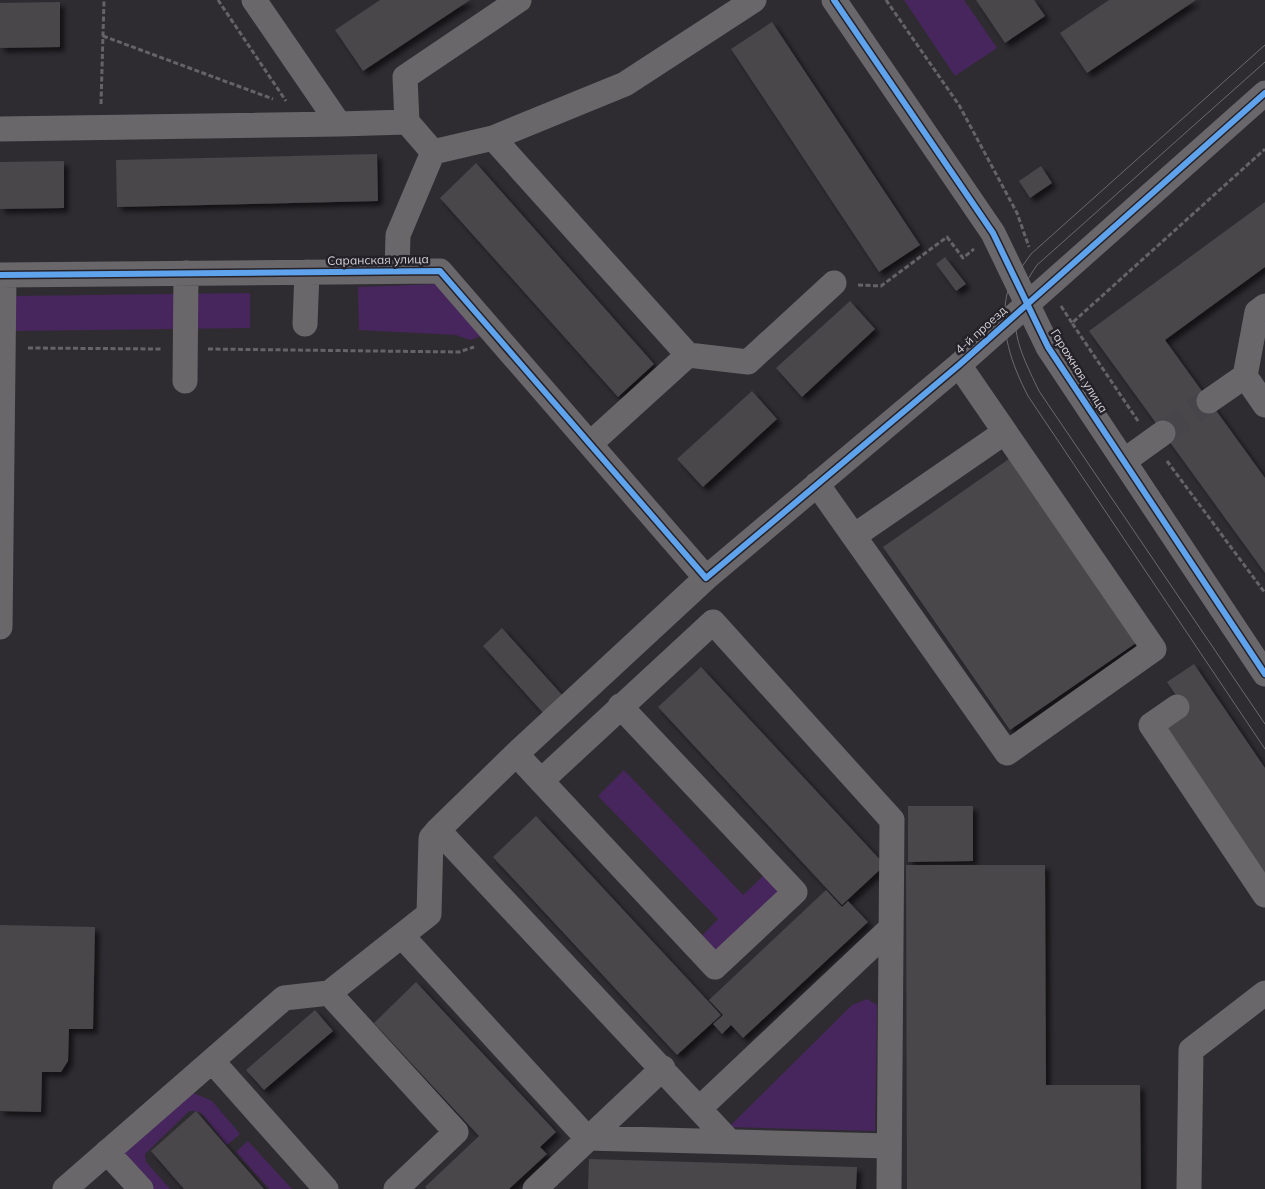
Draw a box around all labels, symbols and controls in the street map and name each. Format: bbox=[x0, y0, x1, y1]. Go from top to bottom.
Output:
street label: Саранская улица bbox=[327, 251, 429, 268]
street label: 4-й проезд bbox=[952, 303, 1010, 357]
street label: Гаражная улица bbox=[1048, 326, 1111, 415]

